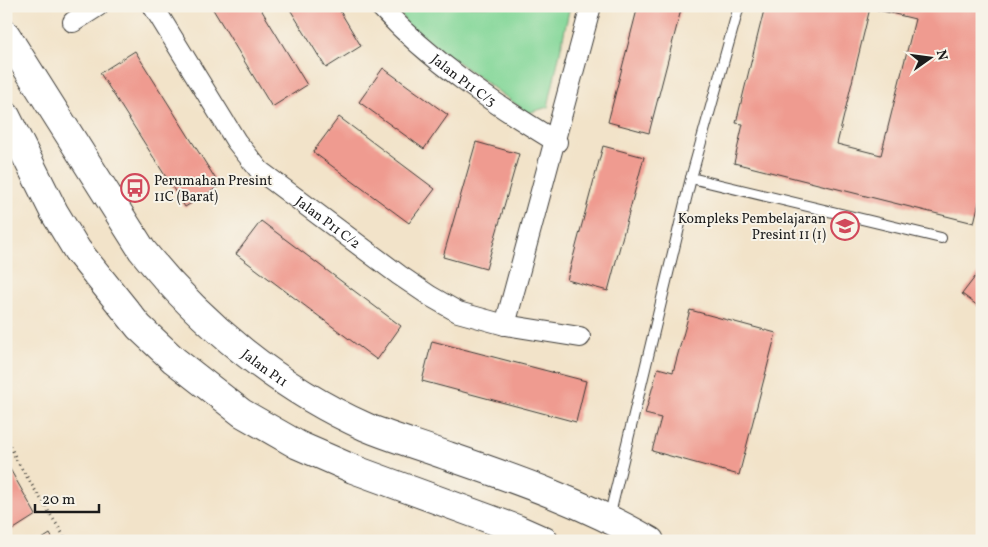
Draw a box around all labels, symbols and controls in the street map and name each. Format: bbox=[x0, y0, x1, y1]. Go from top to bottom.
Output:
north arrow bbox=[906, 32, 956, 82]
text: N bbox=[931, 48, 952, 62]
street label: Jalan P11 C/3 bbox=[426, 50, 499, 112]
place label: Perumahan Presint 11C (Barat) bbox=[154, 172, 272, 207]
bus stop icon: Perumahan Presint 11C (Barat) bbox=[120, 173, 150, 203]
street label: Jalan P11 C/2 bbox=[291, 193, 364, 254]
place label: Kompleks Pembelajaran Presint 11 (1) bbox=[678, 210, 826, 245]
school or university icon: Kompleks Pembelajaran Presint 11 (1) bbox=[830, 211, 860, 241]
street label: Jalan P11 bbox=[237, 345, 291, 392]
scale bar bbox=[35, 482, 99, 514]
text: 20 m bbox=[42, 490, 75, 511]

